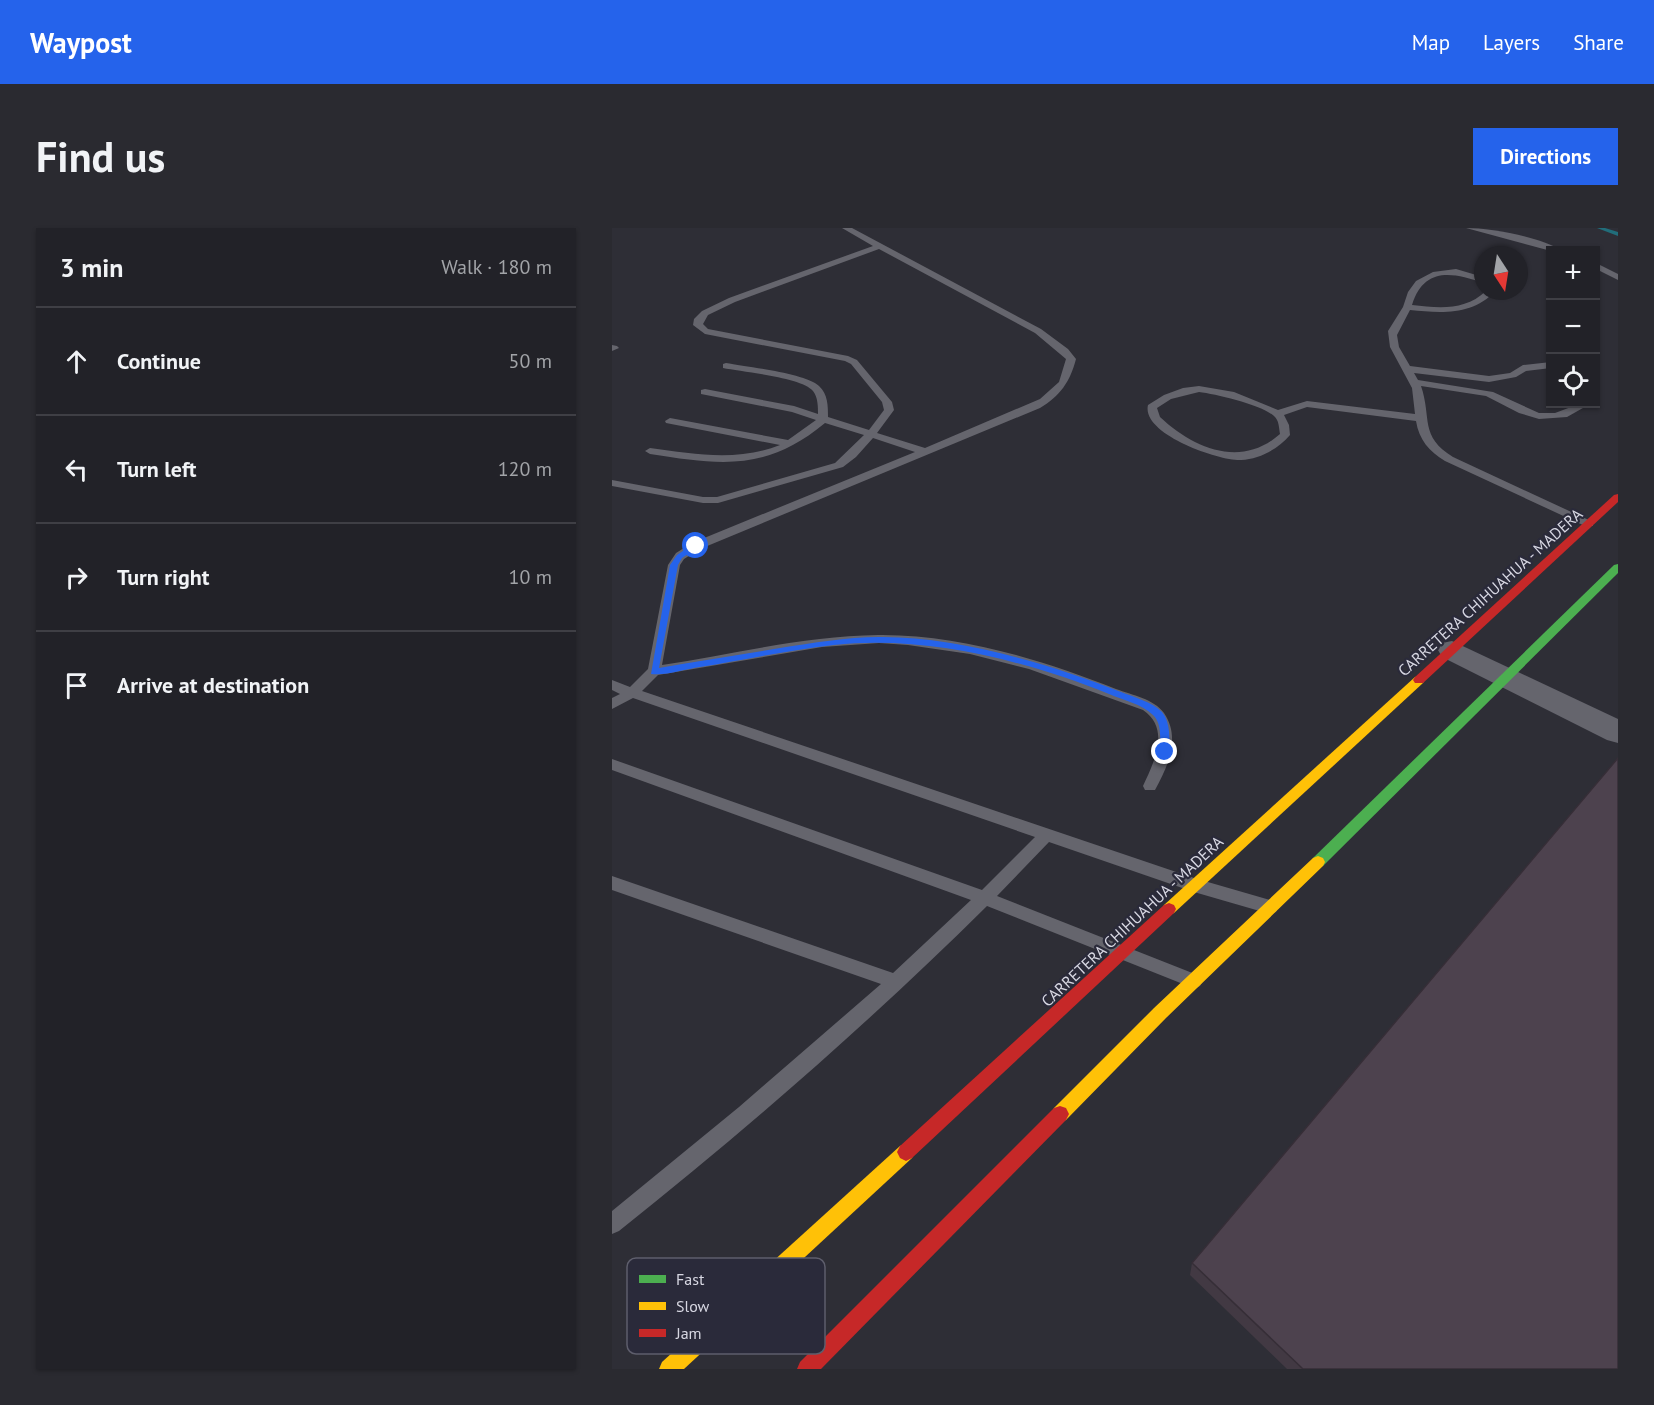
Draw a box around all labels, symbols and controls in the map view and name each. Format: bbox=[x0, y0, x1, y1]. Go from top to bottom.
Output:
text: Waypost bbox=[30, 24, 132, 61]
text: Map bbox=[1412, 29, 1450, 56]
text: Layers bbox=[1483, 29, 1540, 56]
text: Share bbox=[1573, 29, 1624, 56]
button: Directions bbox=[1473, 128, 1618, 185]
text: Find us bbox=[36, 129, 165, 184]
north arrow bbox=[1474, 246, 1528, 300]
map controls bbox=[1546, 246, 1600, 408]
button: + bbox=[1546, 246, 1600, 300]
text: 3 min bbox=[60, 251, 123, 284]
text: Walk · 180 m bbox=[441, 254, 552, 280]
button: − bbox=[1546, 300, 1600, 354]
icon: ahead bbox=[60, 345, 93, 378]
text: Continue bbox=[117, 347, 201, 375]
text: 50 m bbox=[509, 348, 552, 374]
button: locate bbox=[1546, 354, 1600, 408]
icon: left bbox=[60, 453, 93, 486]
text: Turn left bbox=[117, 455, 197, 483]
text: 120 m bbox=[498, 456, 552, 482]
street label: CARRETERA CHIHUAHUA - MADERA bbox=[1394, 503, 1587, 680]
route start bbox=[682, 532, 708, 558]
icon: right bbox=[60, 561, 93, 594]
text: Turn right bbox=[117, 563, 209, 591]
text: 10 m bbox=[509, 564, 552, 590]
icon: arrive bbox=[60, 669, 93, 702]
text: Arrive at destination bbox=[117, 671, 309, 699]
route end bbox=[1151, 738, 1177, 764]
street label: CARRETERA CHIHUAHUA - MADERA bbox=[1037, 831, 1228, 1011]
legend bbox=[627, 1258, 825, 1354]
text: Fast bbox=[676, 1269, 705, 1289]
text: Slow bbox=[676, 1296, 710, 1316]
text: Jam bbox=[675, 1323, 702, 1343]

